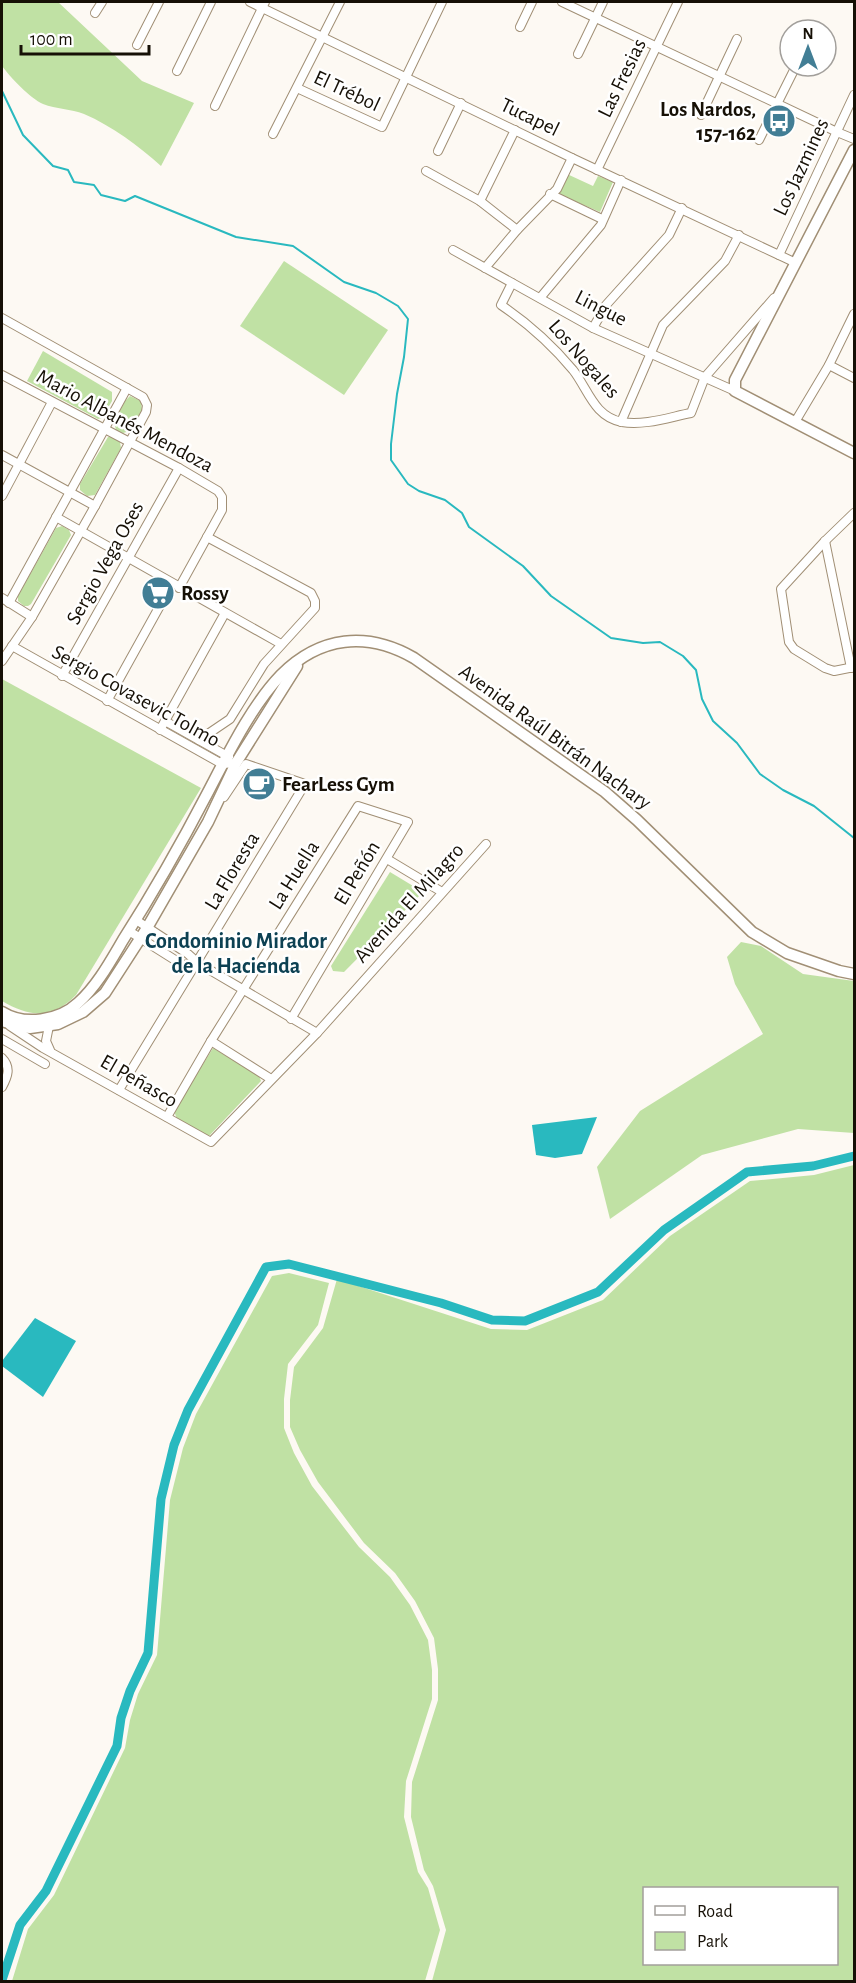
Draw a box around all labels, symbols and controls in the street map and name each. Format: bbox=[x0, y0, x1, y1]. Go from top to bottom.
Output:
scale bar bbox=[21, 18, 148, 56]
north arrow bbox=[778, 18, 838, 78]
text: N bbox=[802, 26, 814, 42]
text: 100 m bbox=[30, 31, 73, 49]
street label: Las Fresias bbox=[594, 35, 650, 121]
street label: El Trébol bbox=[311, 67, 383, 115]
street label: Tucapel bbox=[497, 94, 563, 140]
place label: Los Nardos, 157-162 bbox=[660, 99, 756, 144]
bus stop icon: Los Nardos, 157-162 bbox=[761, 103, 797, 139]
street label: Los Jazmines bbox=[769, 115, 833, 219]
street label: Lingue bbox=[572, 286, 630, 330]
street label: Los Nogales bbox=[544, 316, 624, 402]
street label: Mario Albanés Mendoza bbox=[33, 366, 217, 477]
street label: Sergio Vega Oses bbox=[63, 498, 147, 628]
supermarket icon: Rossy bbox=[140, 575, 176, 611]
place label: Rossy bbox=[181, 583, 229, 604]
street label: Sergio Covasevic Tolmo bbox=[49, 641, 223, 751]
street label: Avenida Raúl Bitrán Nachary bbox=[455, 660, 655, 814]
cafe icon: FearLess Gym bbox=[241, 766, 277, 802]
place label: FearLess Gym bbox=[282, 774, 395, 795]
street label: La Floresta bbox=[201, 828, 264, 914]
street label: La Huella bbox=[265, 837, 323, 913]
street label: El Peñón bbox=[330, 837, 384, 909]
street label: Avenida El Milagro bbox=[350, 839, 468, 967]
district label: Condominio Mirador de la Hacienda bbox=[145, 930, 327, 977]
street label: El Peñasco bbox=[97, 1051, 181, 1111]
legend bbox=[643, 1887, 838, 1965]
text: Road bbox=[697, 1903, 733, 1921]
text: Park bbox=[697, 1933, 729, 1951]

